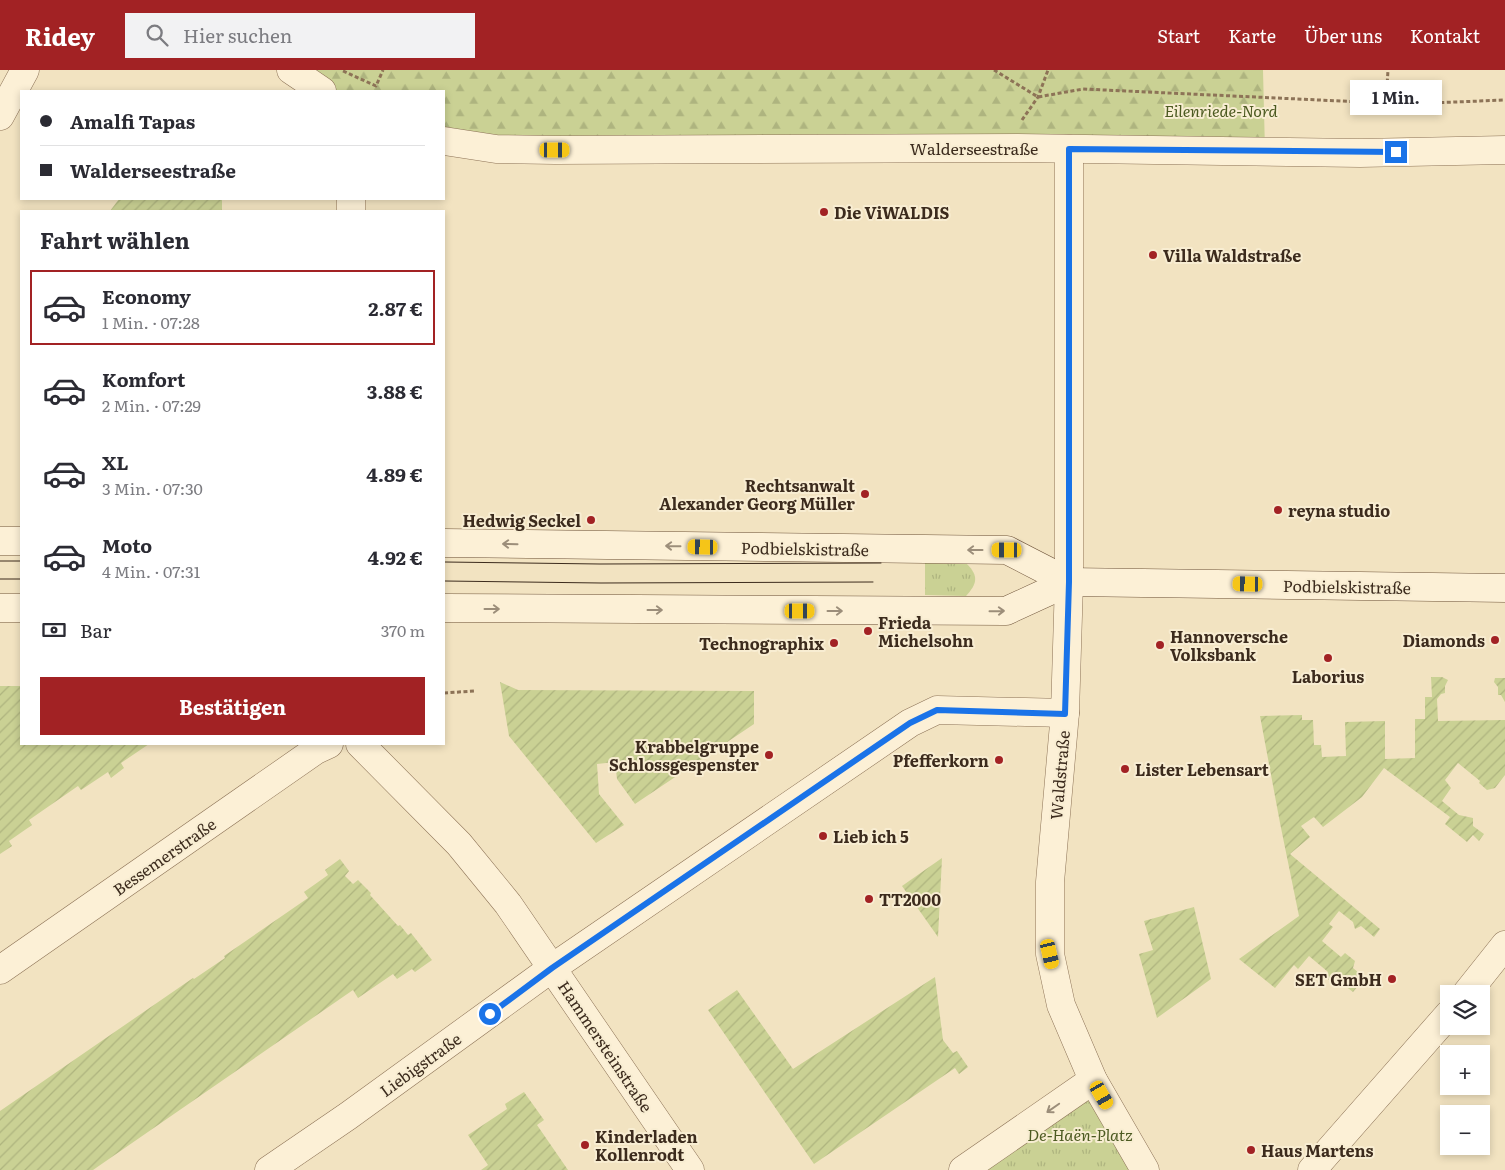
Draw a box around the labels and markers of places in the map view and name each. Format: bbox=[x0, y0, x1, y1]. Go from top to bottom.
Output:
place label: Die ViWALDIS bbox=[834, 200, 950, 224]
marker: Die ViWALDIS bbox=[818, 206, 830, 218]
place label: Villa Waldstraße bbox=[1163, 243, 1301, 267]
marker: Villa Waldstraße bbox=[1147, 249, 1159, 261]
place label: Rechtsanwalt Alexander Georg Müller bbox=[659, 473, 855, 515]
marker: Rechtsanwalt Alexander Georg Müller bbox=[859, 488, 871, 500]
place label: reyna studio bbox=[1288, 498, 1390, 522]
marker: reyna studio bbox=[1272, 504, 1284, 516]
place label: Hedwig Seckel bbox=[462, 508, 581, 532]
marker: Hedwig Seckel bbox=[585, 514, 597, 526]
place label: Frieda Michelsohn bbox=[878, 610, 974, 652]
place label: Hannoversche Volksbank bbox=[1170, 624, 1288, 666]
marker: Frieda Michelsohn bbox=[862, 625, 874, 637]
place label: Diamonds bbox=[1402, 628, 1485, 652]
place label: Technographix bbox=[699, 631, 824, 655]
marker: Diamonds bbox=[1489, 634, 1501, 646]
marker: Technographix bbox=[828, 637, 840, 649]
marker: Hannoversche Volksbank bbox=[1154, 639, 1166, 651]
marker: Laborius bbox=[1322, 652, 1334, 664]
place label: Laborius bbox=[1292, 664, 1364, 688]
place label: Krabbelgruppe Schlossgespenster bbox=[609, 734, 759, 776]
place label: Pfefferkorn bbox=[893, 748, 989, 772]
marker: Krabbelgruppe Schlossgespenster bbox=[763, 749, 775, 761]
marker: Pfefferkorn bbox=[993, 754, 1005, 766]
place label: Lister Lebensart bbox=[1135, 757, 1269, 781]
marker: Lister Lebensart bbox=[1119, 763, 1131, 775]
place label: Lieb ich 5 bbox=[833, 824, 909, 848]
marker: Lieb ich 5 bbox=[817, 830, 829, 842]
place label: TT2000 bbox=[879, 887, 941, 911]
marker: TT2000 bbox=[863, 893, 875, 905]
place label: SET GmbH bbox=[1295, 967, 1382, 991]
marker: SET GmbH bbox=[1386, 973, 1398, 985]
place label: Kinderladen Kollenrodt bbox=[595, 1124, 698, 1166]
place label: Haus Martens bbox=[1261, 1138, 1374, 1162]
marker: Kinderladen Kollenrodt bbox=[579, 1139, 591, 1151]
marker: Haus Martens bbox=[1245, 1144, 1257, 1156]

